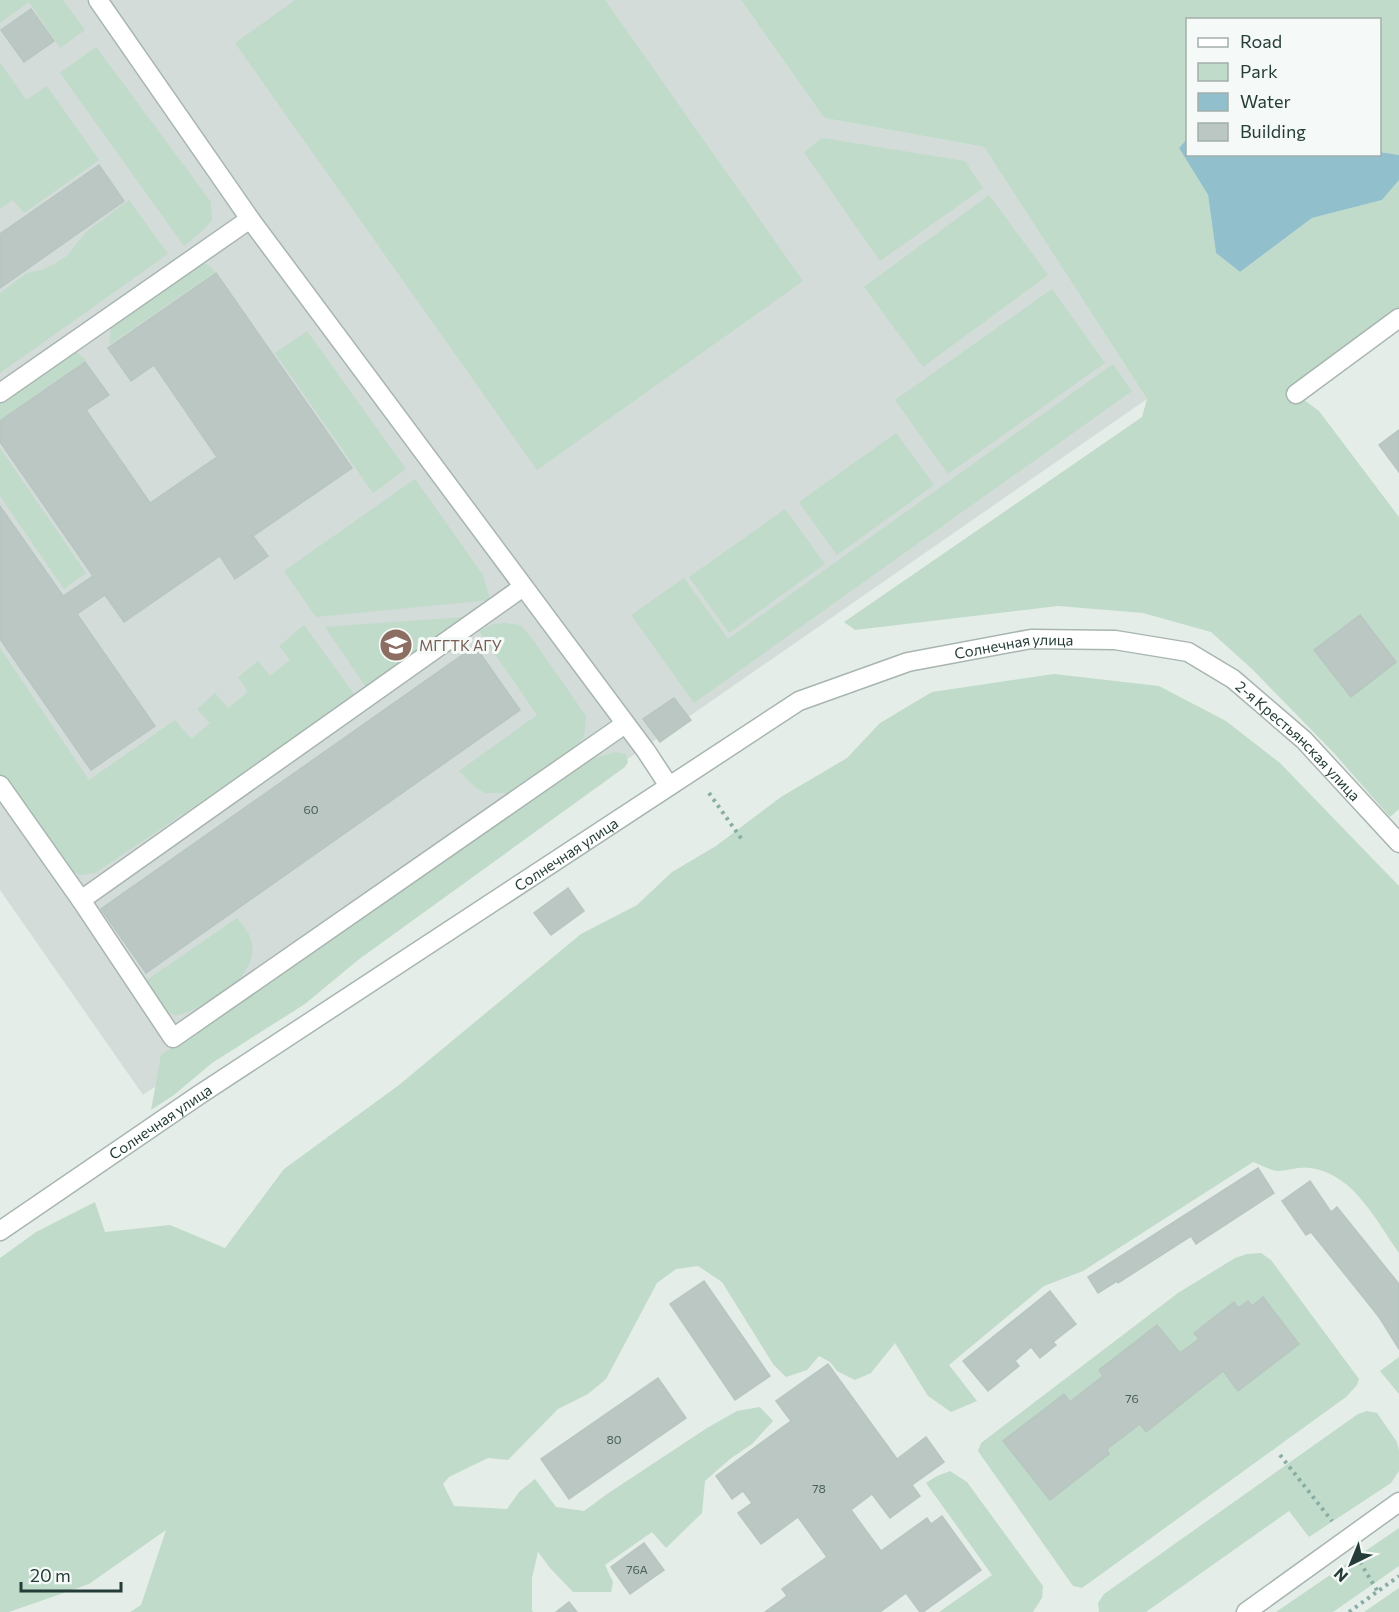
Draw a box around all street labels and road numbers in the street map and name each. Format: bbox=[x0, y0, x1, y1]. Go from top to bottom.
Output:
street label: Солнечная улица bbox=[953, 630, 1074, 662]
street label: 2-я Крестьянская улица bbox=[1232, 677, 1364, 804]
street label: Солнечная улица bbox=[511, 813, 621, 895]
street label: Солнечная улица bbox=[105, 1080, 215, 1163]

